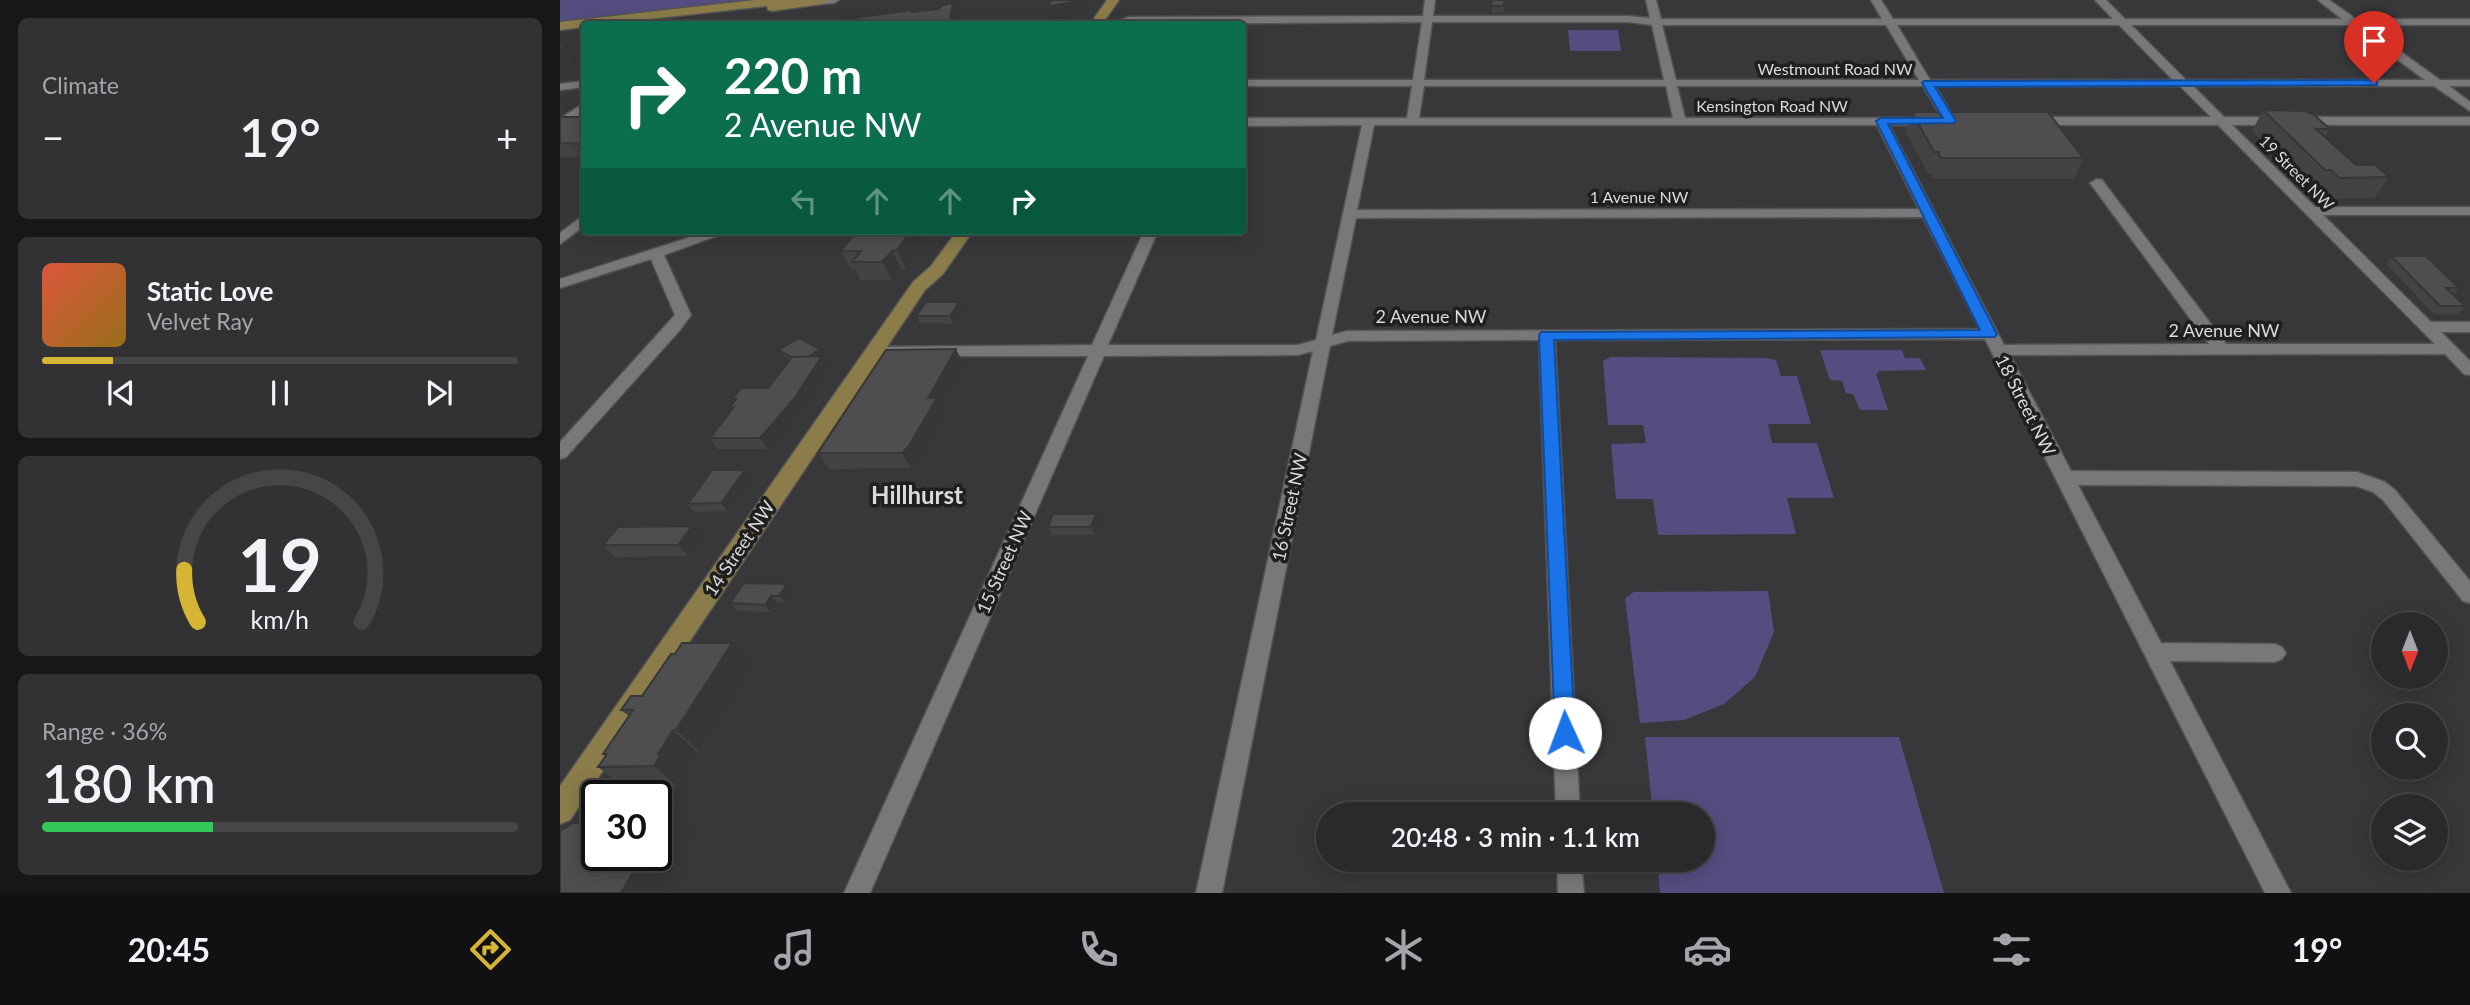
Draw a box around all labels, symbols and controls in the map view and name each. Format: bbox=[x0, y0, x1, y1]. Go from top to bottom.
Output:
pin bbox=[2344, 11, 2404, 83]
icon: arrive bbox=[2355, 22, 2393, 60]
text: 220 m bbox=[724, 46, 862, 104]
icon: right bbox=[609, 49, 700, 140]
street label: Westmount Road NW bbox=[1758, 59, 1913, 78]
text: Climate bbox=[42, 71, 119, 99]
street label: Kensington Road NW bbox=[1696, 96, 1848, 115]
text: 2 Avenue NW bbox=[724, 105, 921, 144]
text: 19° bbox=[239, 106, 321, 168]
text: − bbox=[42, 114, 64, 160]
text: + bbox=[496, 114, 518, 160]
street label: 19 Street NW bbox=[2256, 131, 2339, 214]
icon: left bbox=[785, 182, 823, 220]
icon: ahead bbox=[858, 182, 896, 220]
icon: ahead bbox=[931, 182, 969, 220]
icon: right bbox=[1004, 182, 1042, 220]
street label: 1 Avenue NW bbox=[1590, 187, 1689, 206]
text: Static Love bbox=[147, 275, 274, 307]
street label: 2 Avenue NW bbox=[1375, 305, 1487, 327]
text: Velvet Ray bbox=[147, 307, 253, 335]
street label: 2 Avenue NW bbox=[2168, 319, 2280, 341]
street label: 18 Street NW bbox=[1991, 351, 2061, 459]
icon: previous bbox=[102, 374, 140, 412]
icon: pause bbox=[261, 374, 299, 412]
icon: next bbox=[420, 374, 458, 412]
street label: 16 Street NW bbox=[1267, 451, 1311, 563]
district label: Hillhurst bbox=[871, 480, 963, 509]
street label: 14 Street NW bbox=[699, 496, 779, 600]
street label: 15 Street NW bbox=[972, 507, 1037, 617]
text: 19 bbox=[238, 520, 322, 608]
text: km/h bbox=[251, 604, 309, 634]
north arrow bbox=[2371, 612, 2448, 690]
map controls bbox=[2371, 612, 2448, 871]
position arrow bbox=[1528, 696, 1602, 770]
button: search bbox=[2371, 703, 2448, 780]
text: Range · 36% bbox=[42, 717, 167, 745]
text: 180 km bbox=[42, 752, 216, 814]
speed limit sign: 30 bbox=[581, 780, 672, 871]
button: layers bbox=[2371, 794, 2448, 871]
text: 20:48 · 3 min · 1.1 km bbox=[1391, 821, 1640, 853]
icon: directions bbox=[466, 925, 515, 974]
icon: music bbox=[770, 925, 819, 974]
icon: phone bbox=[1074, 925, 1123, 974]
icon: climate bbox=[1379, 925, 1428, 974]
icon: car bbox=[1683, 925, 1732, 974]
icon: filters bbox=[1987, 925, 2036, 974]
text: 20:45 bbox=[128, 930, 210, 969]
text: 19° bbox=[2292, 930, 2342, 969]

